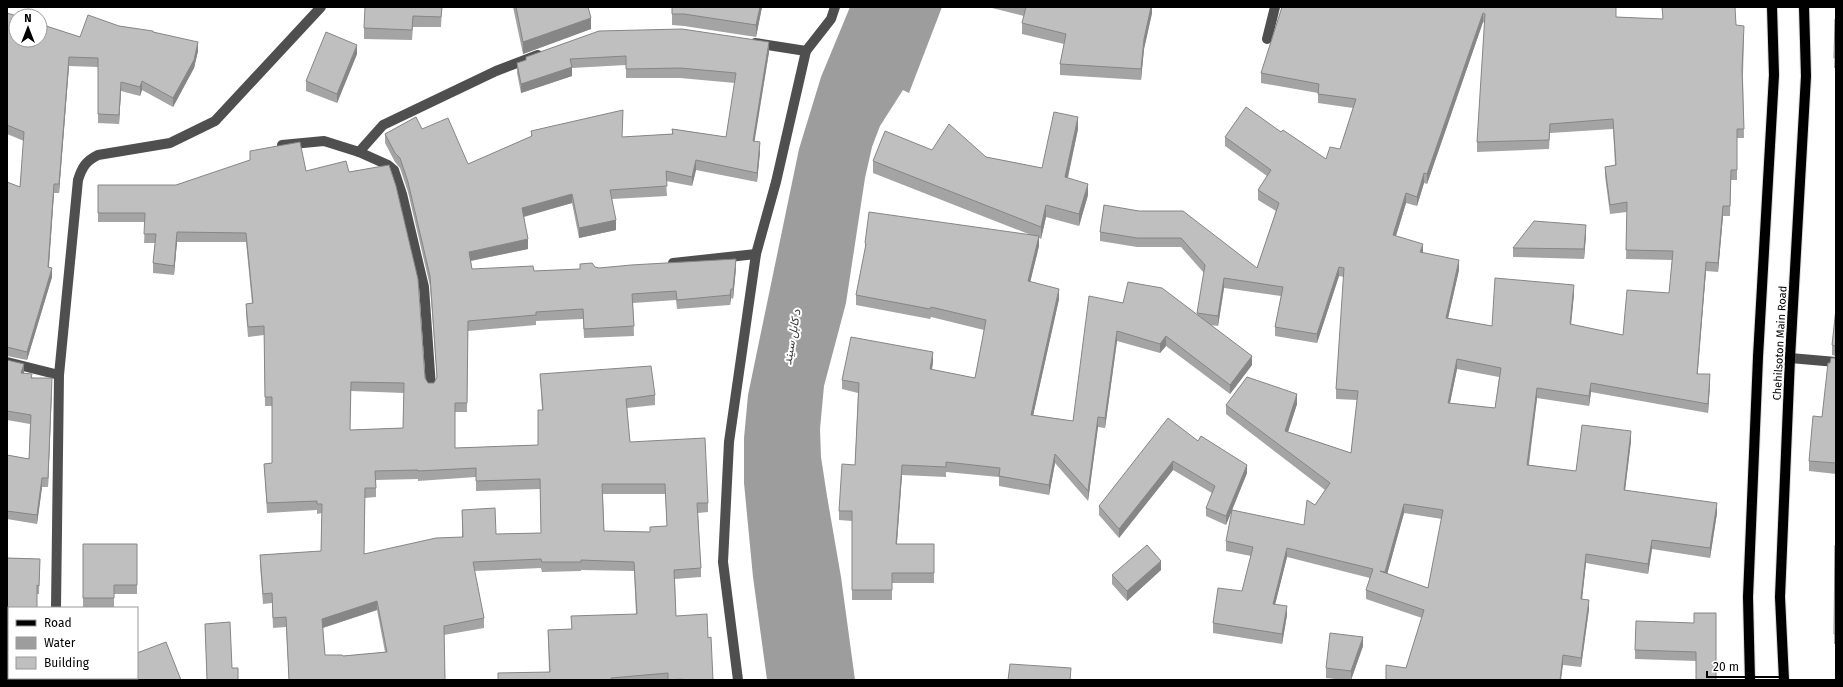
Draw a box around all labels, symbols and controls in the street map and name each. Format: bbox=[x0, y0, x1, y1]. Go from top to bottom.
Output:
north arrow bbox=[8, 8, 48, 48]
text: N bbox=[24, 12, 32, 25]
street label: Chehilsoton Main Road bbox=[1771, 285, 1789, 401]
water label: د کابل سيند bbox=[780, 308, 804, 366]
legend bbox=[8, 607, 138, 679]
text: Road bbox=[44, 616, 72, 630]
text: Water bbox=[44, 636, 76, 650]
scale bar bbox=[1707, 653, 1787, 679]
text: Building bbox=[44, 656, 90, 670]
text: 20 m bbox=[1713, 660, 1739, 674]

